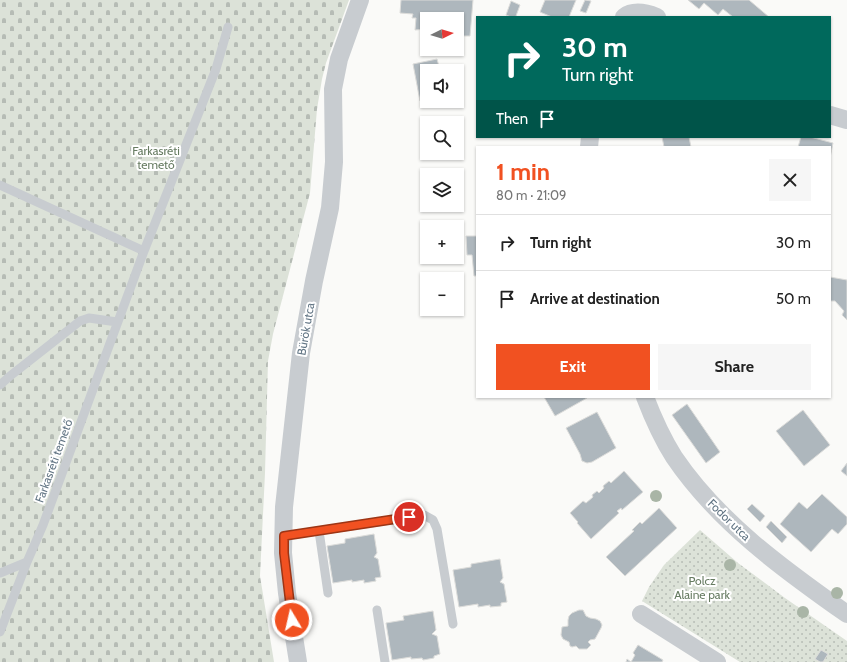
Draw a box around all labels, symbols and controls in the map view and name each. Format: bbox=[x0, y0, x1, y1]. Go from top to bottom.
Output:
north arrow bbox=[420, 12, 464, 56]
map controls bbox=[420, 12, 464, 316]
text: 30 m bbox=[562, 30, 628, 64]
icon: right bbox=[496, 32, 548, 84]
button: sound bbox=[420, 64, 464, 108]
text: Turn right bbox=[562, 64, 633, 86]
icon: arrive bbox=[536, 108, 558, 130]
text: Then bbox=[496, 110, 528, 128]
button: search bbox=[420, 116, 464, 160]
park label: Farkasréti temető bbox=[132, 143, 180, 172]
text: 1 min bbox=[496, 157, 550, 186]
button: close bbox=[769, 159, 811, 201]
button: layers bbox=[420, 168, 464, 212]
text: 80 m · 21:09 bbox=[496, 187, 566, 203]
button: + bbox=[420, 220, 464, 264]
icon: right bbox=[496, 232, 518, 254]
text: Turn right bbox=[530, 234, 591, 252]
text: 30 m bbox=[776, 234, 811, 252]
button: − bbox=[420, 272, 464, 316]
icon: arrive bbox=[496, 288, 518, 310]
text: Arrive at destination bbox=[530, 290, 660, 308]
text: 50 m bbox=[776, 290, 811, 308]
street label: Bürök utca bbox=[294, 301, 318, 356]
button: Exit bbox=[496, 344, 650, 390]
button: Share bbox=[658, 344, 811, 390]
street label: Farkasréti temető bbox=[31, 417, 76, 505]
street label: Fodor utca bbox=[705, 496, 754, 544]
pin bbox=[392, 500, 426, 534]
icon: arrive bbox=[398, 506, 420, 528]
park label: Polcz Alaine park bbox=[674, 573, 730, 602]
position arrow bbox=[271, 599, 313, 641]

